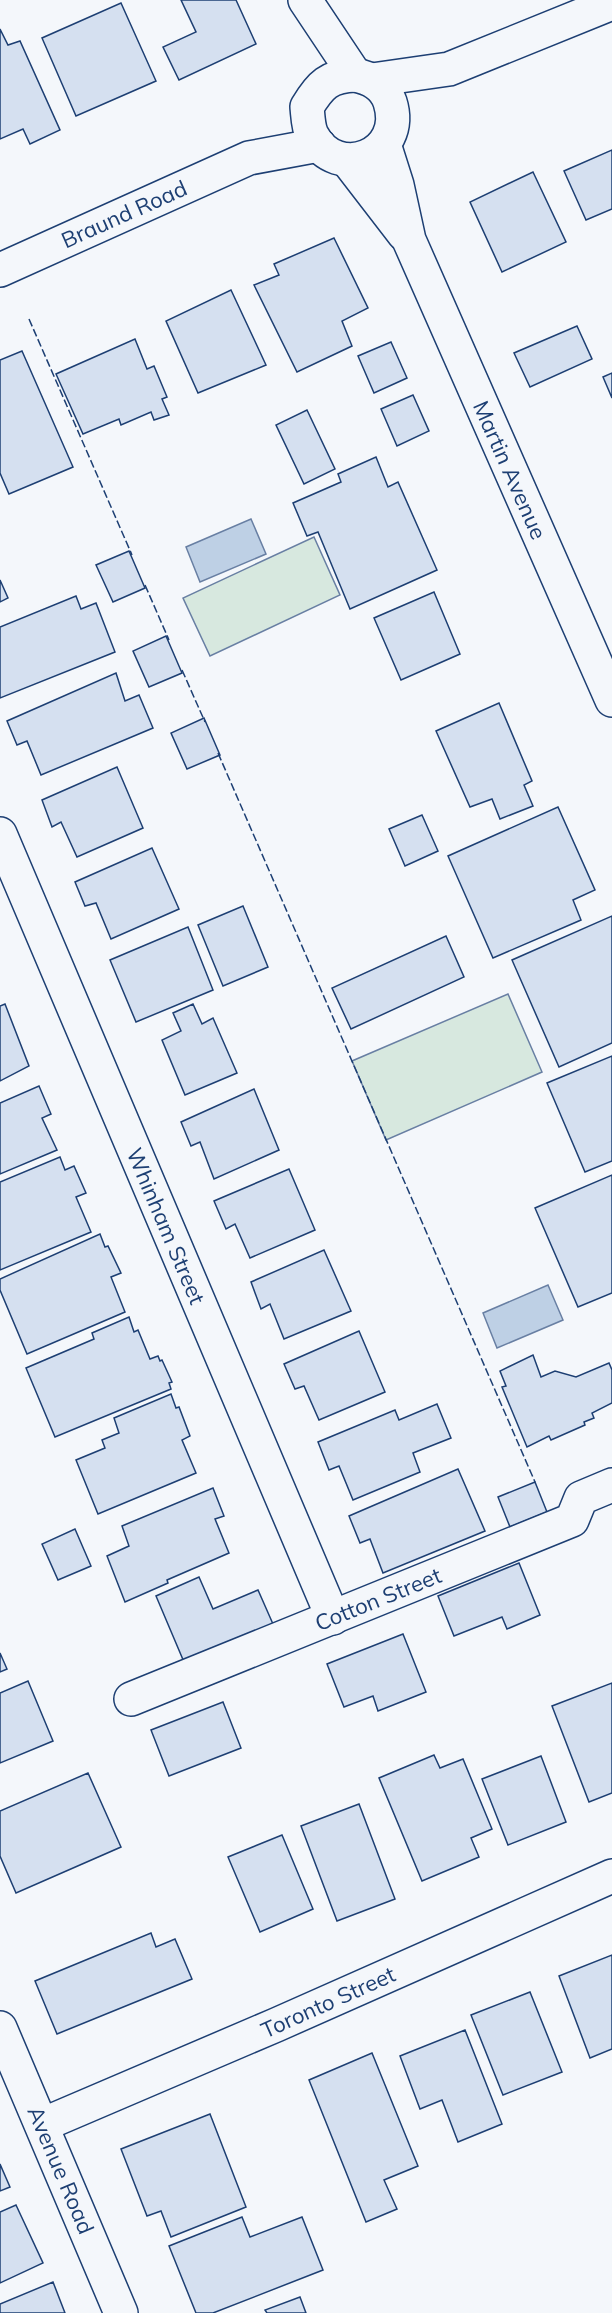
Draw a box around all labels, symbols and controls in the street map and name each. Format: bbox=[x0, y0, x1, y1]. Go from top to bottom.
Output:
street label: Braund Road bbox=[57, 174, 191, 254]
street label: Martin Avenue bbox=[467, 396, 553, 544]
street label: Whinham Street bbox=[120, 1143, 212, 1309]
street label: Cotton Street bbox=[311, 1561, 446, 1637]
street label: Toronto Street bbox=[256, 1960, 400, 2044]
street label: Avenue Road bbox=[21, 2102, 101, 2238]

